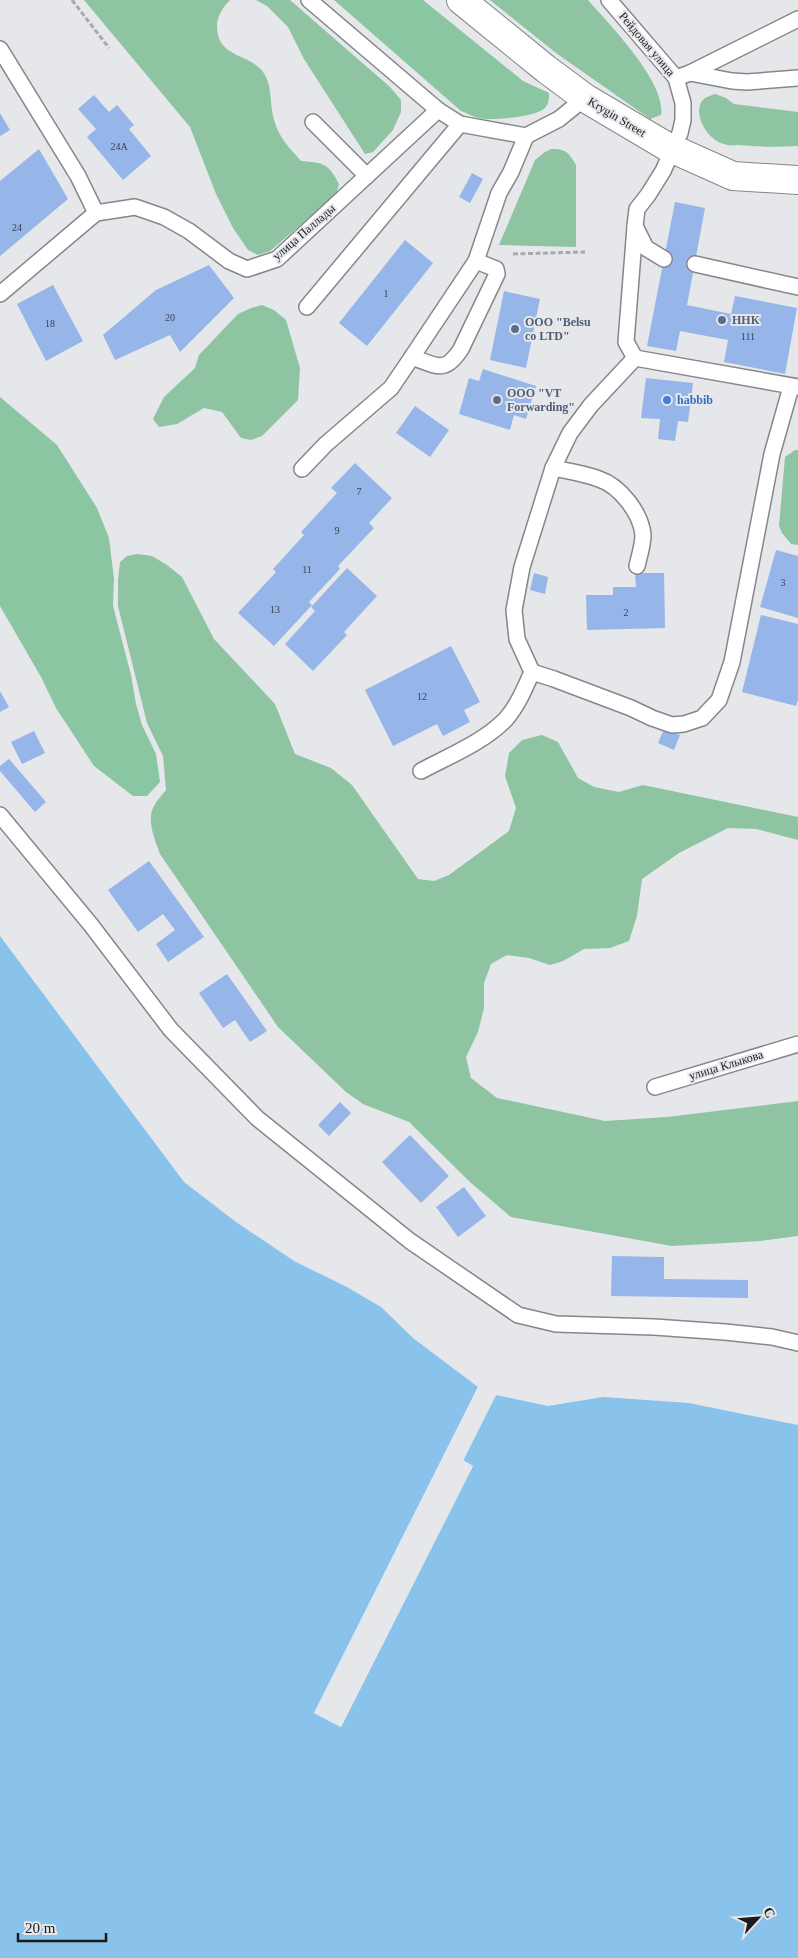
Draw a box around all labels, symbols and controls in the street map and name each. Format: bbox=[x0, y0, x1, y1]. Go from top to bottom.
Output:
street label: Рейдовая улица bbox=[616, 9, 678, 79]
street label: Krygin Street bbox=[586, 94, 649, 140]
house number: 24А bbox=[110, 141, 128, 152]
street label: улица Паллады bbox=[270, 201, 338, 263]
house number: 24 bbox=[12, 222, 22, 233]
house number: 1 bbox=[384, 288, 389, 299]
house number: 20 bbox=[165, 312, 175, 323]
place label: ННК bbox=[732, 313, 760, 327]
marker: ННК bbox=[716, 314, 728, 326]
place label: OOO "Belsu co LTD" bbox=[525, 315, 591, 343]
house number: 18 bbox=[45, 318, 55, 329]
marker: OOO "Belsu co LTD" bbox=[509, 323, 521, 335]
house number: 111 bbox=[741, 331, 755, 342]
place label: OOO "VT Forwarding" bbox=[507, 386, 575, 414]
place label: habbib bbox=[677, 393, 713, 407]
marker: OOO "VT Forwarding" bbox=[491, 394, 503, 406]
marker: habbib bbox=[661, 394, 673, 406]
house number: 7 bbox=[357, 486, 362, 497]
house number: 9 bbox=[335, 525, 340, 536]
house number: 11 bbox=[302, 564, 312, 575]
house number: 3 bbox=[781, 577, 786, 588]
house number: 13 bbox=[270, 604, 280, 615]
house number: 2 bbox=[624, 607, 629, 618]
house number: 12 bbox=[417, 691, 427, 702]
street label: улица Клыкова bbox=[687, 1047, 765, 1083]
north arrow bbox=[733, 1893, 783, 1943]
text: С bbox=[760, 1905, 778, 1920]
scale bar bbox=[18, 1910, 105, 1942]
text: 20 m bbox=[25, 1920, 56, 1936]

